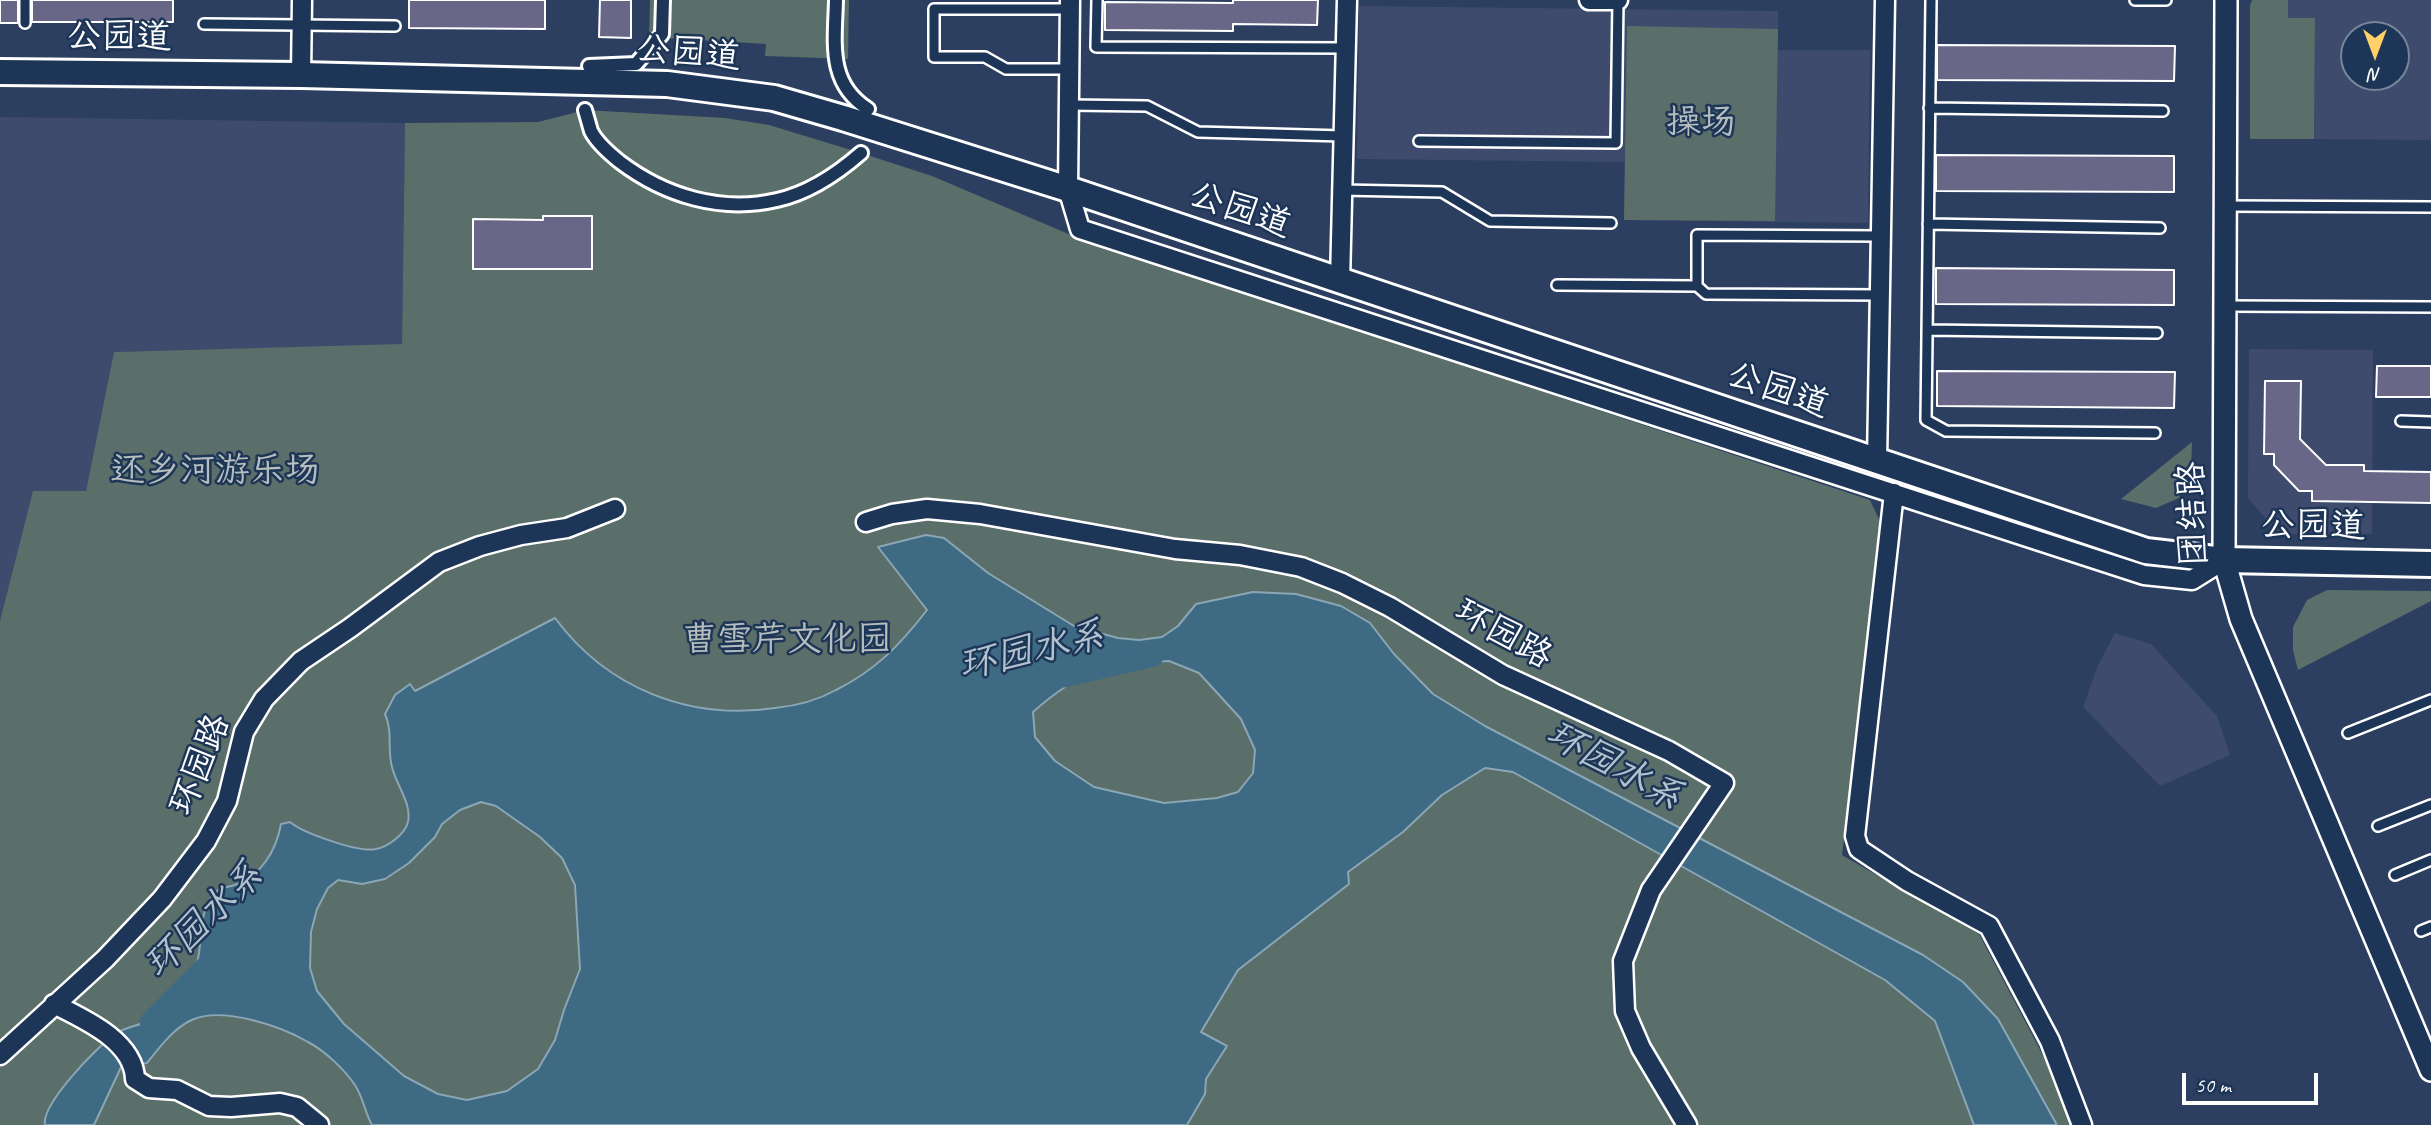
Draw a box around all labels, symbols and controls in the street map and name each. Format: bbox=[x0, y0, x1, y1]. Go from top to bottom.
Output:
street label: 公园道 bbox=[66, 16, 172, 60]
north arrow bbox=[2340, 21, 2410, 91]
street label: 公园道 bbox=[634, 29, 742, 79]
text: N bbox=[2369, 63, 2381, 87]
park label: 操场 bbox=[1666, 103, 1736, 145]
street label: 公园道 bbox=[1184, 174, 1296, 248]
street label: 公园道 bbox=[1722, 354, 1834, 428]
park label: 还乡河游乐场 bbox=[110, 451, 320, 493]
street label: 团结路 bbox=[2171, 461, 2217, 567]
street label: 公园道 bbox=[2260, 505, 2366, 549]
street label: 环园路 bbox=[1447, 591, 1559, 679]
water label: 环园水系 bbox=[955, 614, 1109, 690]
park label: 曹雪芹文化园 bbox=[682, 620, 892, 662]
street label: 环园路 bbox=[162, 708, 240, 822]
water label: 环园水系 bbox=[1538, 713, 1690, 821]
water label: 环园水系 bbox=[136, 854, 274, 988]
scale bar bbox=[2186, 1058, 2322, 1102]
text: 50 m bbox=[2195, 1072, 2231, 1098]

